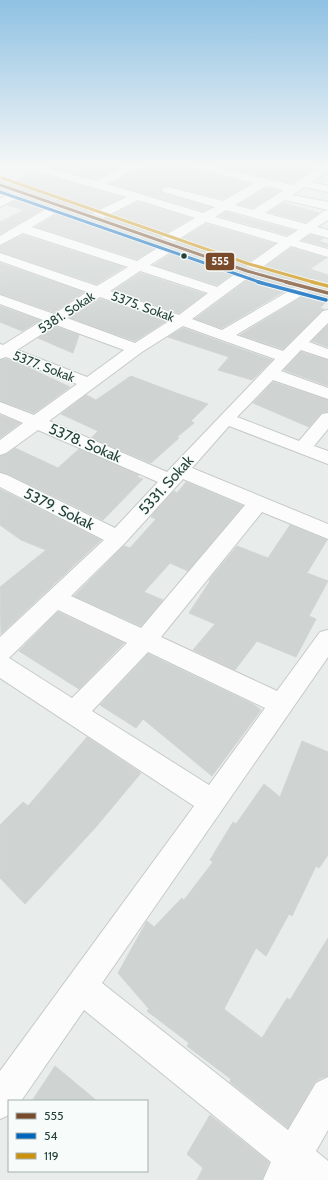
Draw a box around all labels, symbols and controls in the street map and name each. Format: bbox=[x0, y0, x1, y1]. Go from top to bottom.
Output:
unlabelled marker bbox=[179, 251, 189, 261]
line badge: 555 bbox=[205, 252, 235, 271]
text: 555 bbox=[211, 254, 229, 268]
street label: 5375. Sokak bbox=[109, 287, 177, 325]
street label: 5381. Sokak bbox=[35, 288, 97, 336]
street label: 5377. Sokak bbox=[11, 347, 77, 385]
street label: 5378. Sokak bbox=[46, 420, 124, 466]
street label: 5331. Sokak bbox=[135, 452, 197, 518]
street label: 5379. Sokak bbox=[21, 484, 97, 534]
legend bbox=[8, 1100, 148, 1172]
text: 555 bbox=[44, 1108, 63, 1123]
text: 54 bbox=[44, 1128, 57, 1143]
text: 119 bbox=[44, 1148, 59, 1163]

